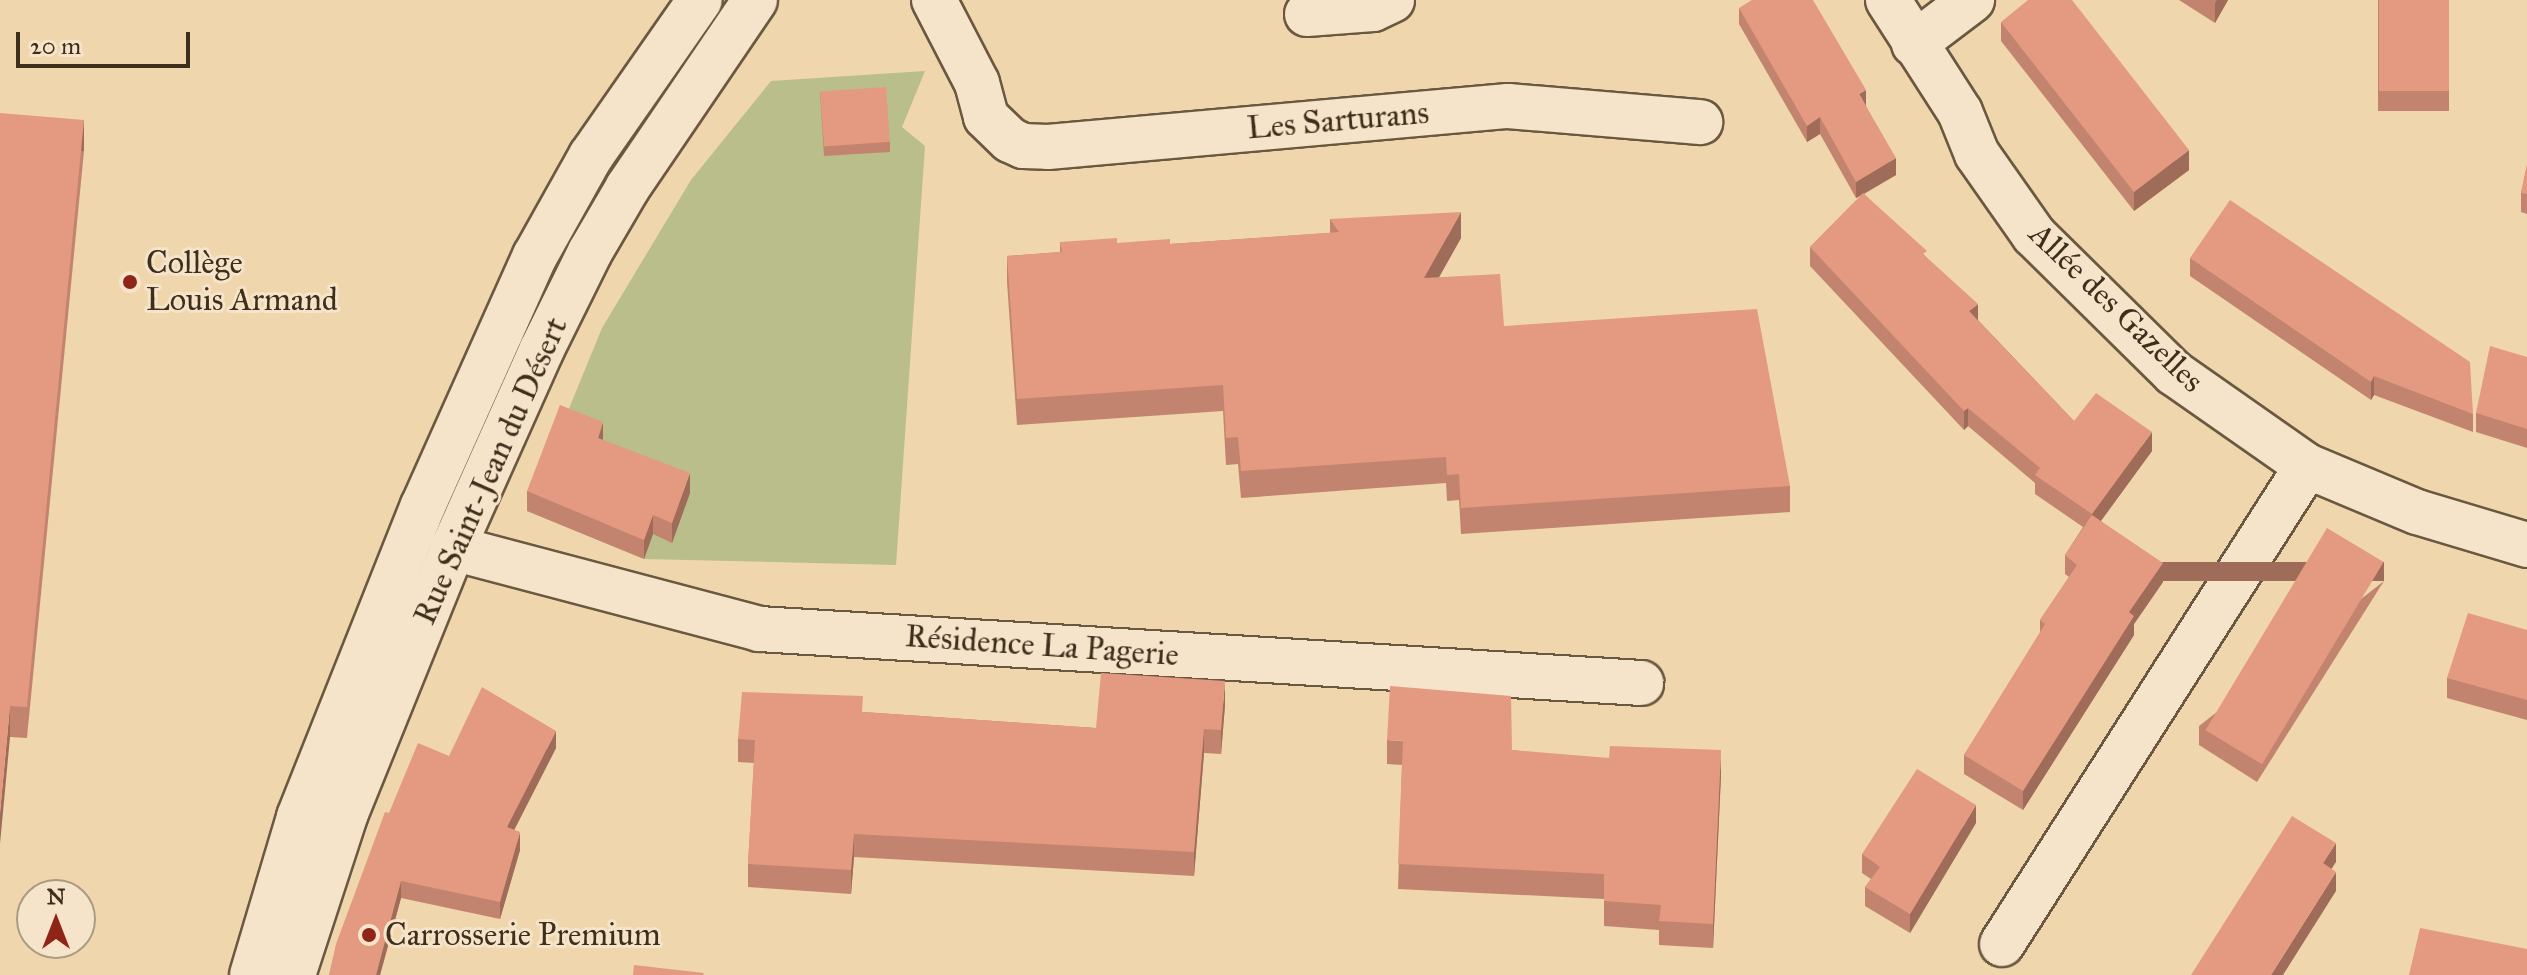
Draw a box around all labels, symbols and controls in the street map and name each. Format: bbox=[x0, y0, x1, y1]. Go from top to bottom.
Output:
scale bar bbox=[20, 16, 194, 66]
text: 20 m bbox=[30, 31, 81, 61]
street label: Les Sarturans bbox=[1246, 94, 1430, 148]
street label: Allée des Gazelles bbox=[2021, 215, 2211, 401]
place label: Collège Louis Armand bbox=[146, 245, 338, 320]
marker: Collège Louis Armand bbox=[121, 273, 139, 291]
street label: Rue Saint-Jean du Désert bbox=[406, 311, 576, 631]
street label: Résidence La Pagerie bbox=[904, 617, 1180, 675]
north arrow bbox=[16, 879, 96, 959]
text: N bbox=[47, 883, 65, 910]
place label: Carrosserie Premium bbox=[385, 916, 661, 954]
marker: Carrosserie Premium bbox=[360, 926, 378, 944]

